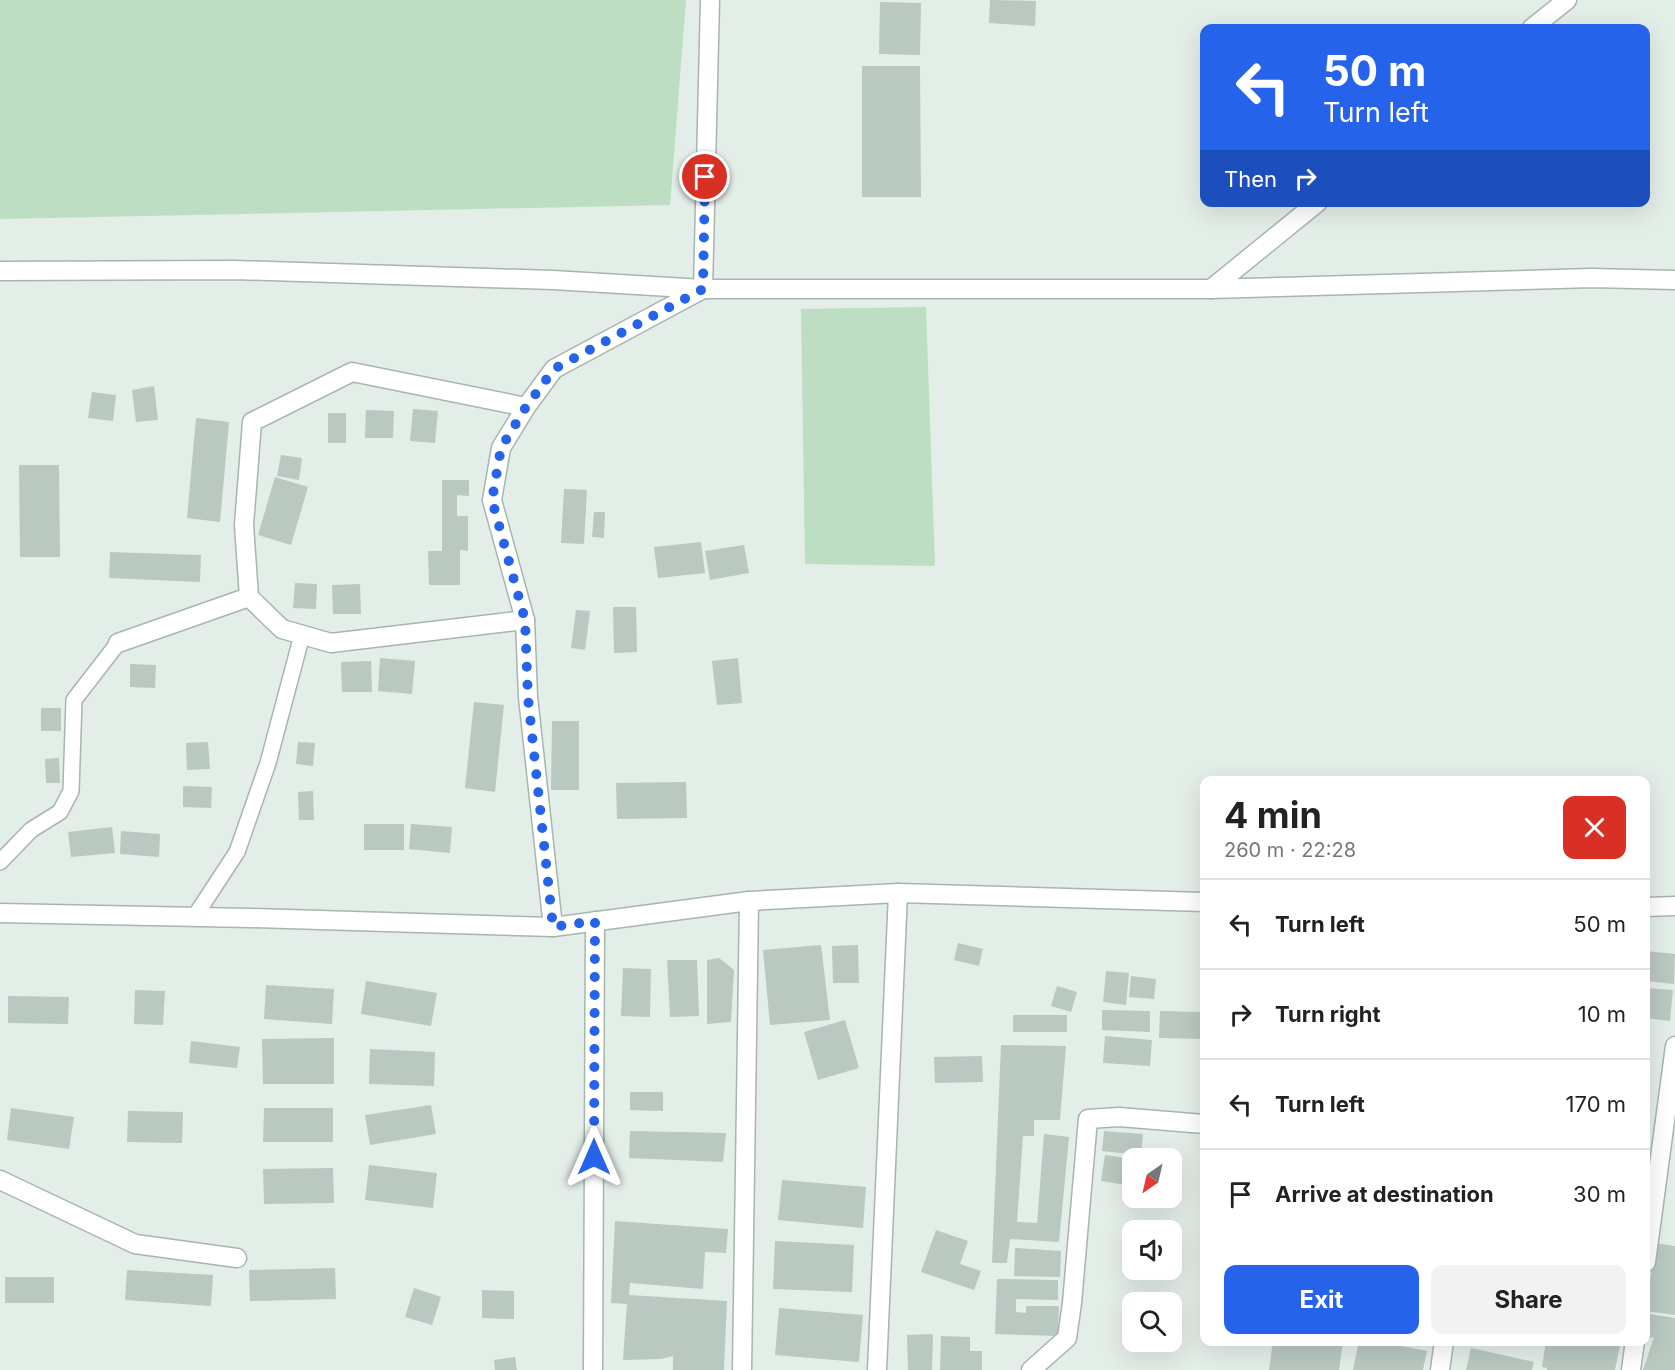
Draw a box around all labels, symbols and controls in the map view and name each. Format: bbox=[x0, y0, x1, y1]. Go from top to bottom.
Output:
text: 50 m bbox=[1323, 45, 1426, 96]
icon: left bbox=[1224, 48, 1302, 126]
text: Turn left bbox=[1323, 96, 1429, 129]
pin bbox=[679, 151, 730, 202]
icon: arrive bbox=[688, 160, 721, 193]
icon: right bbox=[1289, 162, 1322, 195]
text: Then bbox=[1224, 166, 1277, 192]
text: 4 min bbox=[1224, 793, 1322, 837]
button: close bbox=[1563, 796, 1626, 859]
text: 260 m · 22:28 bbox=[1224, 838, 1356, 862]
icon: left bbox=[1224, 908, 1257, 941]
text: Turn left bbox=[1275, 911, 1365, 937]
text: 50 m bbox=[1573, 911, 1626, 937]
icon: right bbox=[1224, 998, 1257, 1031]
text: Turn right bbox=[1275, 1001, 1381, 1027]
text: 10 m bbox=[1578, 1001, 1626, 1027]
icon: left bbox=[1224, 1088, 1257, 1121]
text: Turn left bbox=[1275, 1091, 1365, 1117]
text: 170 m bbox=[1566, 1091, 1626, 1117]
position arrow bbox=[562, 1125, 626, 1189]
north arrow bbox=[1122, 1148, 1182, 1208]
map controls bbox=[1122, 1148, 1182, 1352]
icon: arrive bbox=[1224, 1178, 1257, 1211]
text: Arrive at destination bbox=[1275, 1181, 1494, 1207]
text: 30 m bbox=[1573, 1181, 1626, 1207]
button: sound bbox=[1122, 1220, 1182, 1280]
button: Exit bbox=[1224, 1265, 1419, 1334]
button: Share bbox=[1431, 1265, 1626, 1334]
button: search bbox=[1122, 1292, 1182, 1352]

